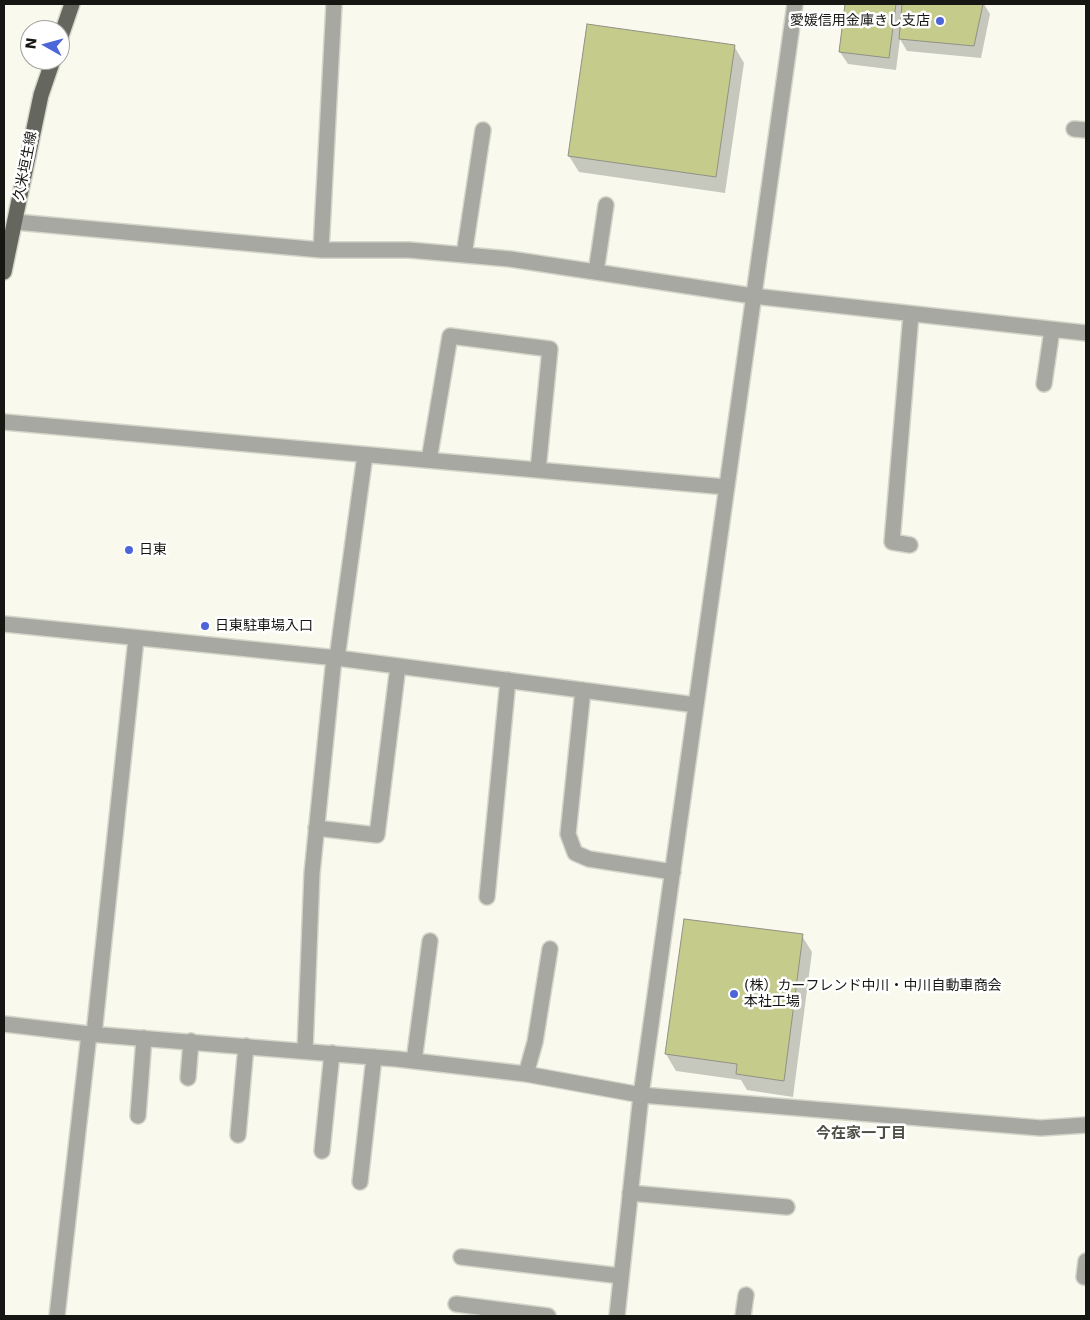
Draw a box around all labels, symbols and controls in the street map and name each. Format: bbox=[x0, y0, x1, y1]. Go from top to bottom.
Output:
place label: 愛媛信用金庫きし支店 bbox=[790, 13, 930, 29]
marker: 愛媛信用金庫きし支店 bbox=[934, 15, 946, 27]
north arrow bbox=[20, 20, 70, 70]
text: N bbox=[22, 37, 40, 50]
street label: 久米垣生線 bbox=[11, 130, 41, 202]
place label: 日東 bbox=[139, 542, 167, 558]
marker: 日東 bbox=[123, 544, 135, 556]
place label: 日東駐車場入口 bbox=[215, 618, 313, 634]
marker: 日東駐車場入口 bbox=[199, 620, 211, 632]
place label: (株）カーフレンド中川・中川自動車商会 本社工場 bbox=[744, 978, 1001, 1010]
marker: (株）カーフレンド中川・中川自動車商会 本社工場 bbox=[728, 988, 740, 1000]
district label: 今在家一丁目 bbox=[816, 1125, 906, 1143]

